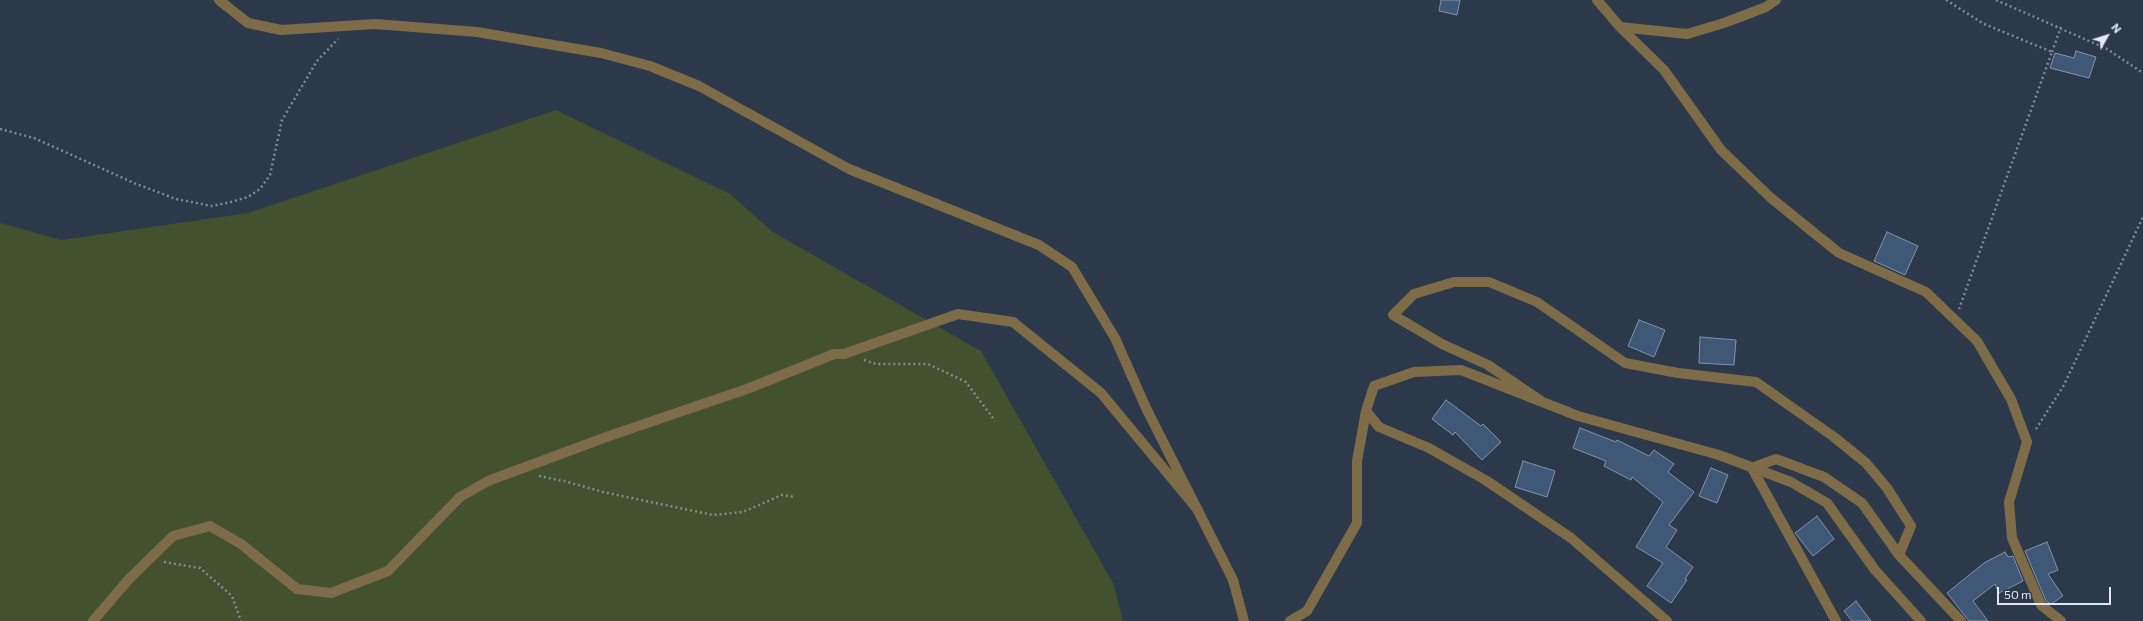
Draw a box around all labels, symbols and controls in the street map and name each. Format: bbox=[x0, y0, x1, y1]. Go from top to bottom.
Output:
north arrow bbox=[2087, 16, 2127, 56]
text: N bbox=[2109, 21, 2124, 35]
scale bar bbox=[1999, 579, 2113, 605]
text: 50 m bbox=[2004, 587, 2032, 601]

